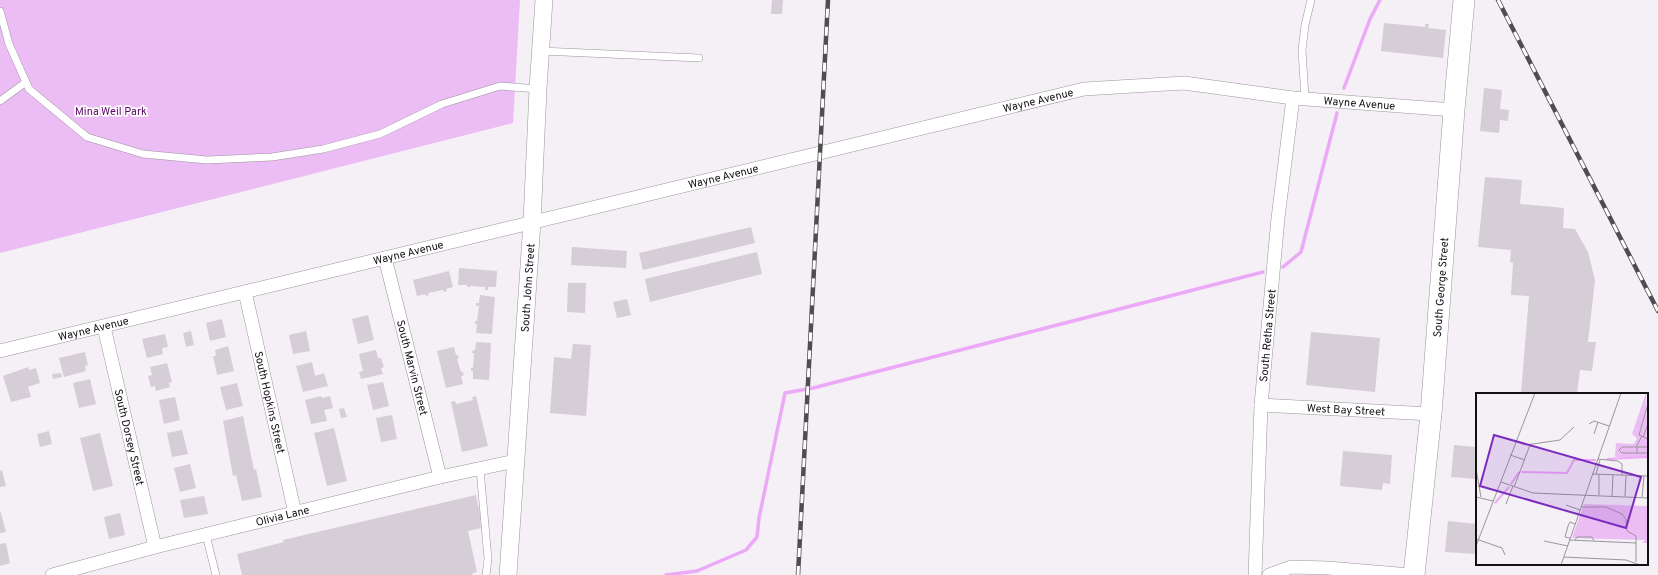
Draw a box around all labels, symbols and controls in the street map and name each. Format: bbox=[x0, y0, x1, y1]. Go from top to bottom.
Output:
street label: Wayne Avenue bbox=[1002, 86, 1075, 116]
street label: Wayne Avenue bbox=[1323, 94, 1396, 114]
park label: Mina Weil Park bbox=[75, 105, 147, 119]
street label: Wayne Avenue bbox=[687, 162, 760, 192]
street label: South George Street bbox=[1431, 237, 1452, 338]
street label: Wayne Avenue bbox=[372, 238, 445, 269]
street label: South John Street bbox=[519, 243, 539, 333]
street label: South Retha Street bbox=[1257, 288, 1280, 383]
street label: Wayne Avenue bbox=[57, 314, 130, 345]
street label: South Marvin Street bbox=[393, 319, 430, 417]
street label: South Hopkins Street bbox=[251, 350, 287, 455]
street label: South Dorsey Street bbox=[111, 388, 147, 487]
inset map bbox=[1476, 393, 1648, 565]
street label: West Bay Street bbox=[1306, 401, 1385, 420]
street label: Olivia Lane bbox=[254, 503, 311, 530]

